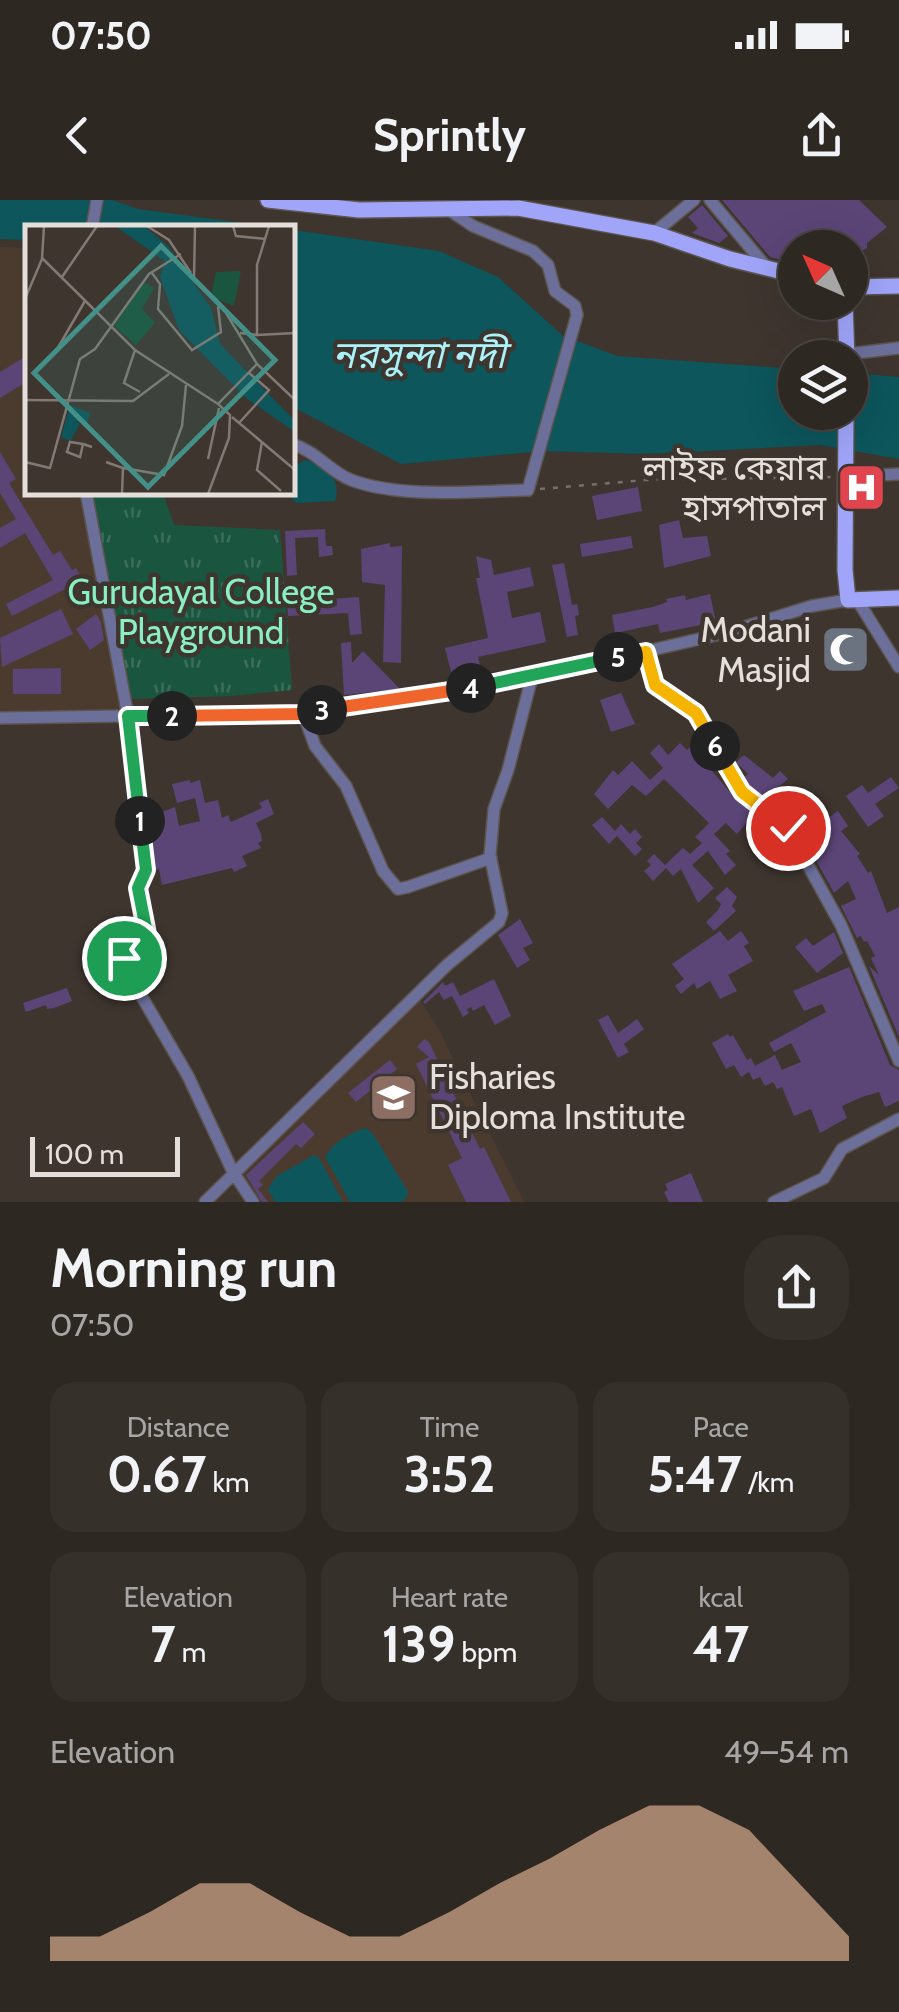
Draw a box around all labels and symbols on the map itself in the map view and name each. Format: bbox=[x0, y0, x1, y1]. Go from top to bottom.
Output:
inset map bbox=[25, 225, 295, 495]
north arrow bbox=[778, 230, 868, 320]
water label: নরসুন্দা নদী bbox=[332, 331, 513, 378]
place label: লাইফ কেয়ার হাসপাতাল bbox=[641, 446, 827, 529]
hospital icon: লাইফ কেয়ার হাসপাতাল bbox=[835, 462, 887, 514]
park label: Gurudayal College Playground bbox=[68, 570, 334, 653]
place label: Modani Masjid bbox=[701, 608, 811, 691]
mosque icon: Modani Masjid bbox=[820, 624, 872, 676]
pin: 5 bbox=[593, 632, 643, 682]
pin: 4 bbox=[446, 663, 496, 713]
pin: 3 bbox=[297, 685, 347, 735]
pin: 2 bbox=[147, 691, 197, 741]
pin: 6 bbox=[690, 721, 740, 771]
pin bbox=[746, 786, 831, 871]
pin: 1 bbox=[115, 796, 165, 846]
pin bbox=[82, 916, 167, 1001]
place label: Fisharies Diploma Institute bbox=[429, 1055, 685, 1138]
school or university icon: Fisharies Diploma Institute bbox=[368, 1071, 420, 1123]
scale bar bbox=[30, 1132, 180, 1176]

